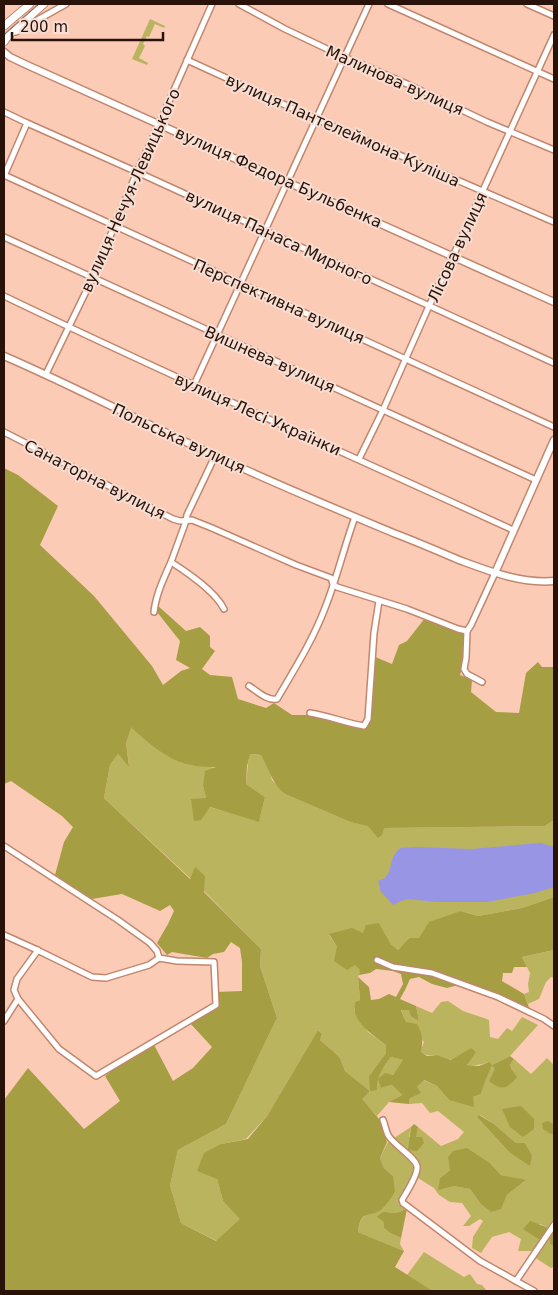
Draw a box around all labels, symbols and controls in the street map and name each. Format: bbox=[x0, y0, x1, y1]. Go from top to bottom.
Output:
scale bar bbox=[12, 10, 164, 42]
text: 200 m bbox=[20, 18, 68, 36]
street label: Малинова вулиця bbox=[323, 42, 467, 119]
street label: вулиця Пантелеймона Куліша bbox=[223, 70, 463, 191]
street label: вулиця Нечуя-Левицького bbox=[77, 85, 184, 295]
street label: вулиця Федора Бульбенка bbox=[172, 123, 385, 232]
street label: вулиця Панаса Мирного bbox=[182, 186, 375, 289]
street label: Лісова вулиця bbox=[424, 189, 491, 305]
street label: Перспективна вулиця bbox=[190, 255, 367, 348]
street label: Вишнева вулиця bbox=[202, 322, 338, 397]
street label: вулиця Лесі Українки bbox=[172, 369, 344, 460]
street label: Польська вулиця bbox=[109, 399, 248, 478]
street label: Санаторна вулиця bbox=[21, 436, 169, 523]

